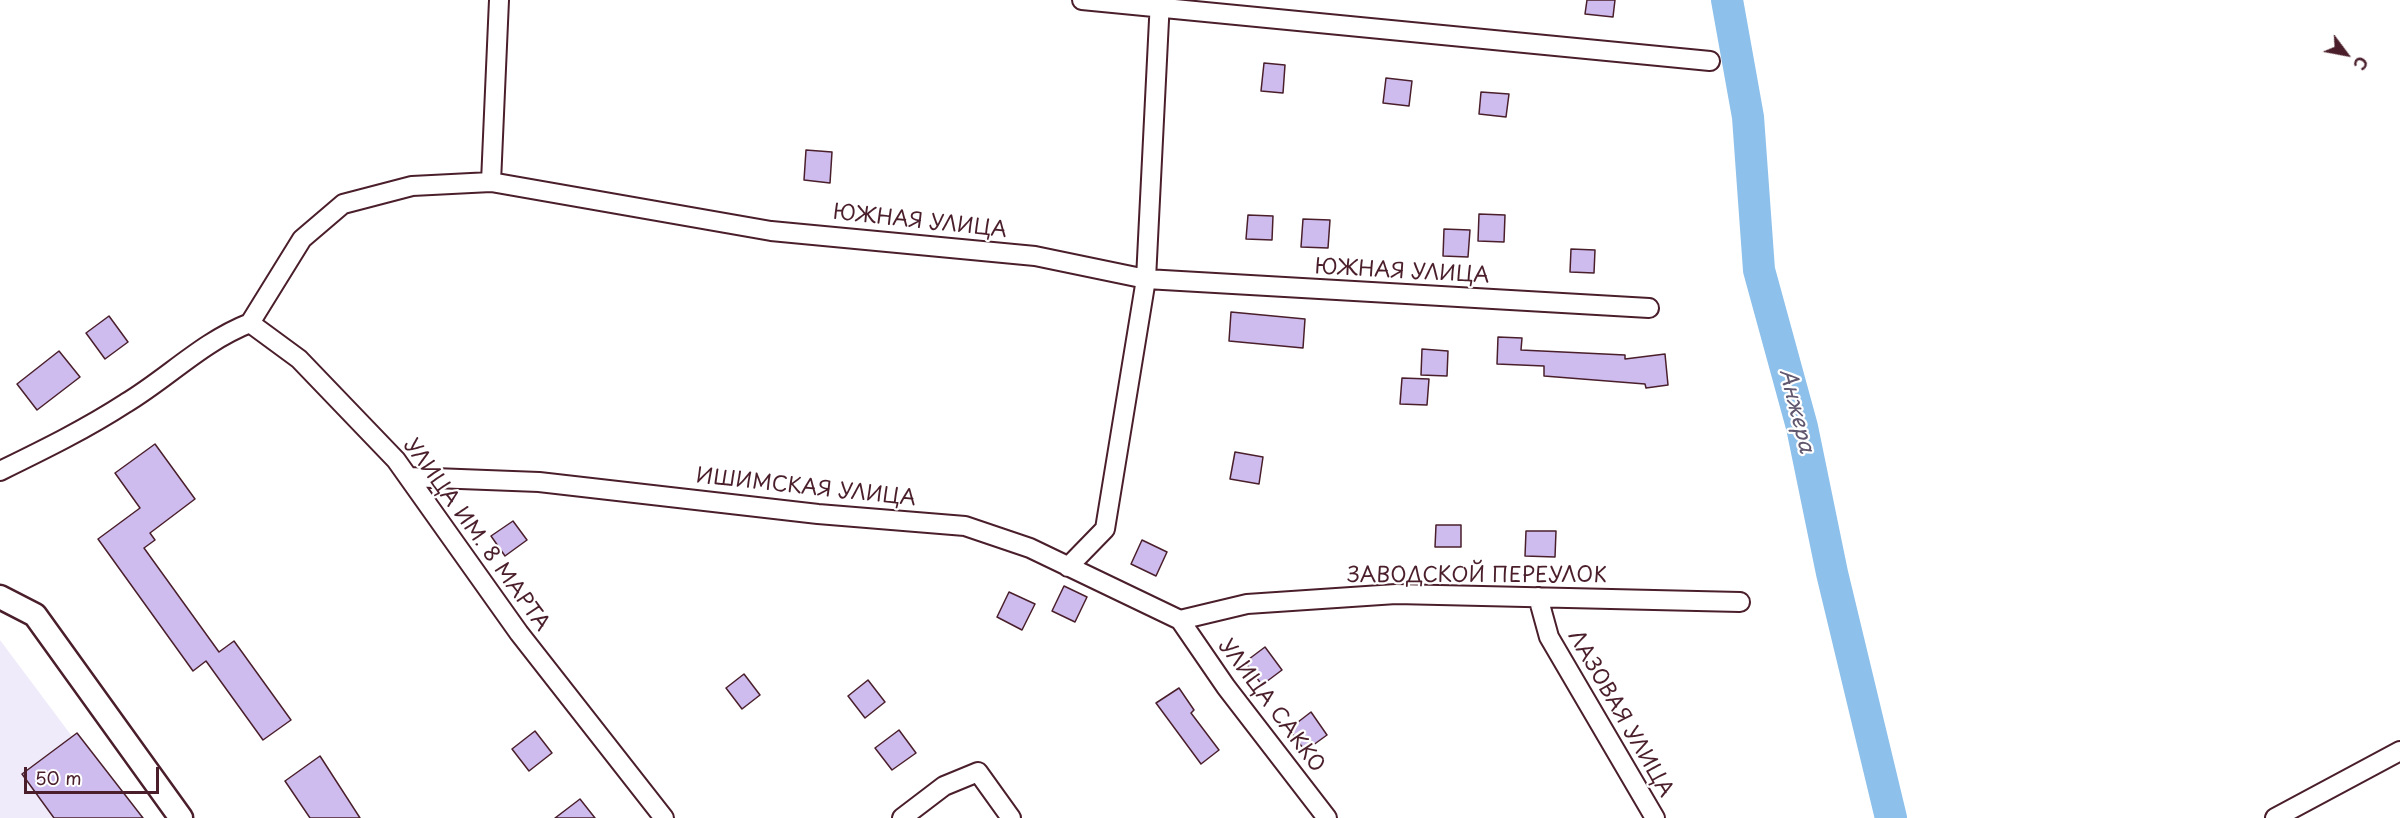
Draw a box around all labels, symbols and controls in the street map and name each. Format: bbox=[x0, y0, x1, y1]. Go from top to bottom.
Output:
north arrow bbox=[2316, 24, 2376, 84]
text: С bbox=[2348, 52, 2375, 75]
street label: ЮЖНАЯ УЛИЦА bbox=[832, 200, 1008, 244]
street label: ЮЖНАЯ УЛИЦА bbox=[1314, 255, 1490, 289]
water label: Анжера bbox=[1773, 366, 1819, 456]
street label: УЛИЦА ИМ. 8 МАРТА bbox=[398, 434, 554, 636]
street label: ИШИМСКАЯ УЛИЦА bbox=[695, 464, 917, 512]
street label: ЗАВОДСКОЙ ПЕРЕУЛОК bbox=[1347, 563, 1607, 589]
street label: ЛАЗОВАЯ УЛИЦА bbox=[1562, 626, 1678, 802]
street label: УЛИЦА САККО bbox=[1213, 634, 1329, 778]
scale bar bbox=[27, 755, 162, 793]
text: 50 m bbox=[35, 764, 82, 791]

